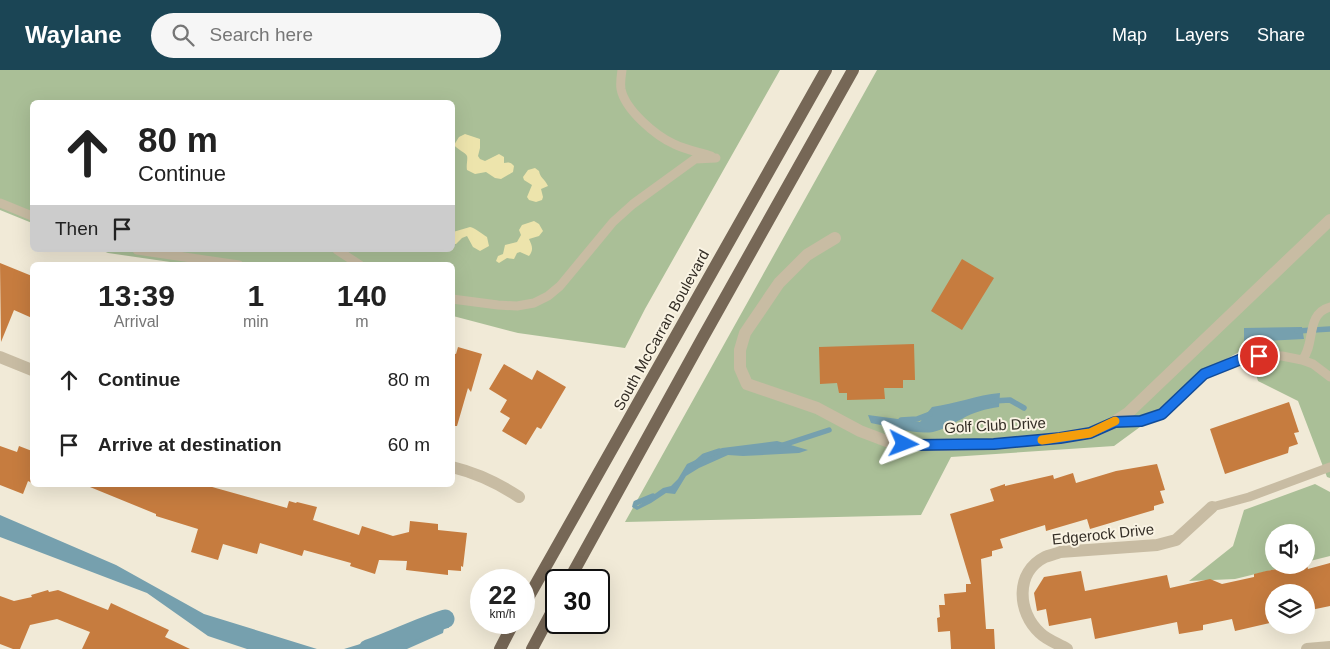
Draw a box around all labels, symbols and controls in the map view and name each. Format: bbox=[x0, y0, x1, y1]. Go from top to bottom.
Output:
search box bbox=[151, 13, 501, 58]
text: Waylane bbox=[25, 21, 121, 48]
icon: search bbox=[169, 21, 197, 49]
text: Search here bbox=[209, 24, 313, 45]
text: Map bbox=[1112, 25, 1147, 45]
text: Layers bbox=[1175, 25, 1229, 45]
text: Share bbox=[1257, 25, 1305, 45]
icon: ahead bbox=[55, 120, 120, 185]
text: 80 m bbox=[138, 120, 218, 159]
text: Continue bbox=[138, 161, 226, 186]
icon: arrive bbox=[108, 215, 136, 243]
text: Then bbox=[55, 218, 98, 239]
street label: South McCarran Boulevard bbox=[610, 247, 712, 413]
text: 13:39 bbox=[98, 279, 175, 312]
text: 1 bbox=[247, 279, 264, 312]
text: 140 bbox=[337, 279, 387, 312]
text: Arrival bbox=[114, 313, 159, 330]
text: min bbox=[243, 313, 269, 330]
text: m bbox=[355, 313, 368, 330]
pin bbox=[1238, 335, 1280, 377]
icon: arrive bbox=[1245, 342, 1273, 370]
icon: ahead bbox=[55, 366, 83, 394]
text: Continue bbox=[98, 369, 180, 390]
text: 80 m bbox=[388, 369, 430, 390]
street label: Golf Club Drive bbox=[944, 414, 1046, 436]
position arrow bbox=[877, 417, 929, 469]
icon: arrive bbox=[55, 431, 83, 459]
text: Arrive at destination bbox=[98, 434, 282, 455]
text: 60 m bbox=[388, 434, 430, 455]
street label: Edgerock Drive bbox=[1051, 520, 1155, 548]
map controls bbox=[1265, 524, 1315, 634]
button: sound bbox=[1265, 524, 1315, 574]
speed limit sign: 30 bbox=[545, 569, 610, 634]
text: 22 bbox=[489, 581, 516, 609]
button: layers bbox=[1265, 584, 1315, 634]
text: km/h bbox=[489, 607, 516, 621]

